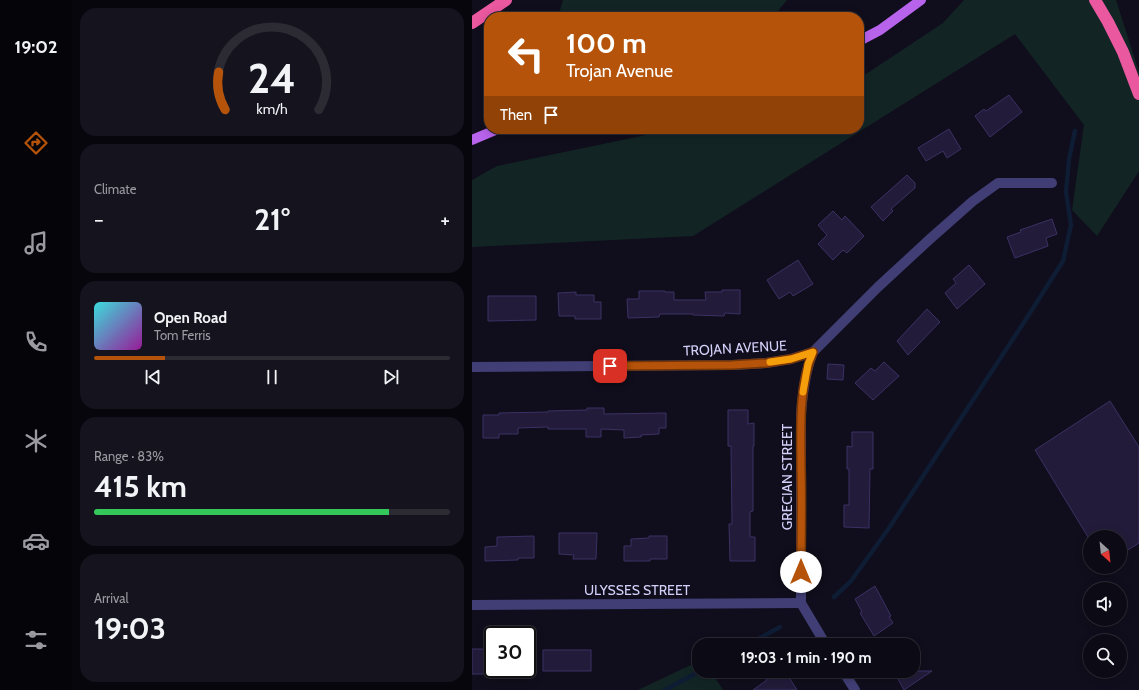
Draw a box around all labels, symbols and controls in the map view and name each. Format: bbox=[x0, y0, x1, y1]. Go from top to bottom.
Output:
text: 100 m bbox=[566, 26, 647, 60]
icon: left bbox=[500, 28, 552, 80]
text: 19:02 bbox=[15, 36, 57, 58]
text: 24 bbox=[248, 53, 296, 103]
text: Trojan Avenue bbox=[566, 60, 673, 82]
text: km/h bbox=[256, 100, 288, 118]
icon: arrive bbox=[540, 104, 562, 126]
text: Then bbox=[500, 106, 532, 124]
icon: directions bbox=[22, 129, 50, 157]
text: Climate bbox=[94, 181, 136, 197]
text: 21° bbox=[254, 201, 290, 238]
text: − bbox=[94, 206, 104, 233]
text: + bbox=[440, 206, 450, 233]
icon: music bbox=[22, 229, 50, 257]
text: Open Road bbox=[154, 309, 227, 327]
text: Tom Ferris bbox=[154, 327, 211, 343]
icon: phone bbox=[22, 328, 50, 356]
street label: TROJAN AVENUE bbox=[683, 336, 788, 360]
pin bbox=[593, 349, 627, 383]
icon: arrive bbox=[599, 355, 621, 377]
icon: previous bbox=[142, 366, 164, 388]
icon: pause bbox=[261, 366, 283, 388]
icon: next bbox=[380, 366, 402, 388]
street label: GRECIAN STREET bbox=[778, 423, 796, 530]
icon: climate bbox=[22, 427, 50, 455]
text: Range · 83% bbox=[94, 448, 164, 464]
text: 415 km bbox=[94, 468, 187, 505]
icon: car bbox=[22, 527, 50, 555]
north arrow bbox=[1083, 530, 1127, 574]
map controls bbox=[1083, 530, 1127, 678]
position arrow bbox=[780, 551, 822, 593]
street label: ULYSSES STREET bbox=[584, 581, 691, 599]
button: sound bbox=[1083, 582, 1127, 626]
text: Arrival bbox=[94, 590, 129, 606]
text: 19:03 bbox=[94, 610, 166, 647]
icon: filters bbox=[22, 626, 50, 654]
speed limit sign: 30 bbox=[484, 626, 536, 678]
button: search bbox=[1083, 634, 1127, 678]
text: 19:03 · 1 min · 190 m bbox=[740, 649, 872, 667]

